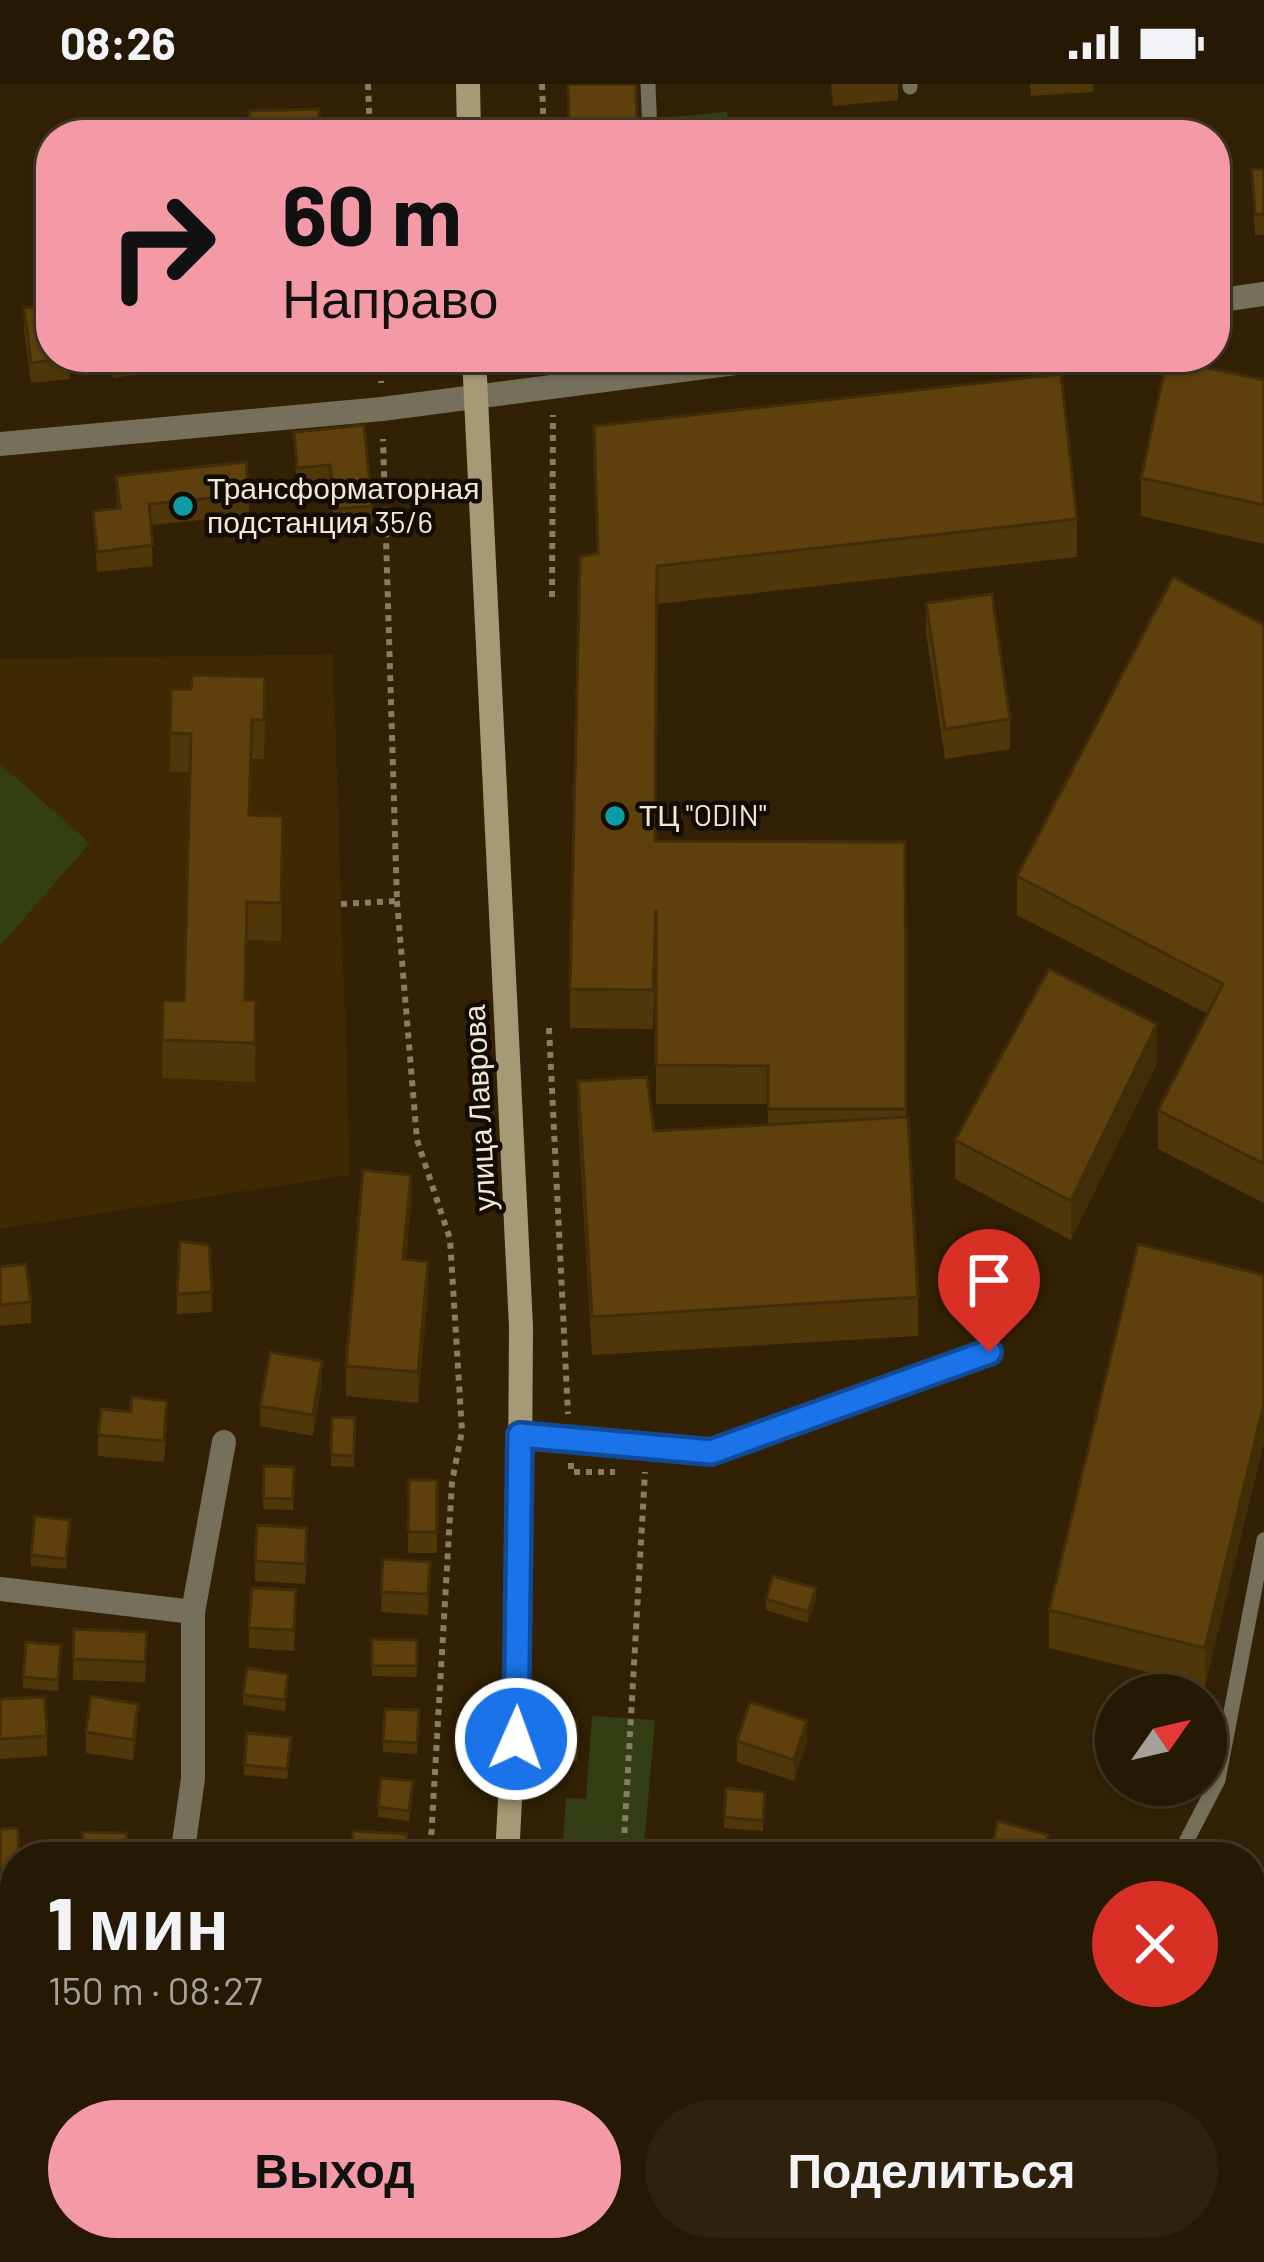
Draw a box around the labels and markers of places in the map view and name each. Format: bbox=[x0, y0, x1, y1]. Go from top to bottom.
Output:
place label: Трансформаторная подстанция 35/6 bbox=[207, 469, 480, 539]
marker: Трансформаторная подстанция 35/6 bbox=[170, 493, 196, 519]
place label: ТЦ "ODIN" bbox=[639, 796, 767, 832]
marker: ТЦ "ODIN" bbox=[602, 803, 628, 829]
pin bbox=[938, 1229, 1040, 1352]

